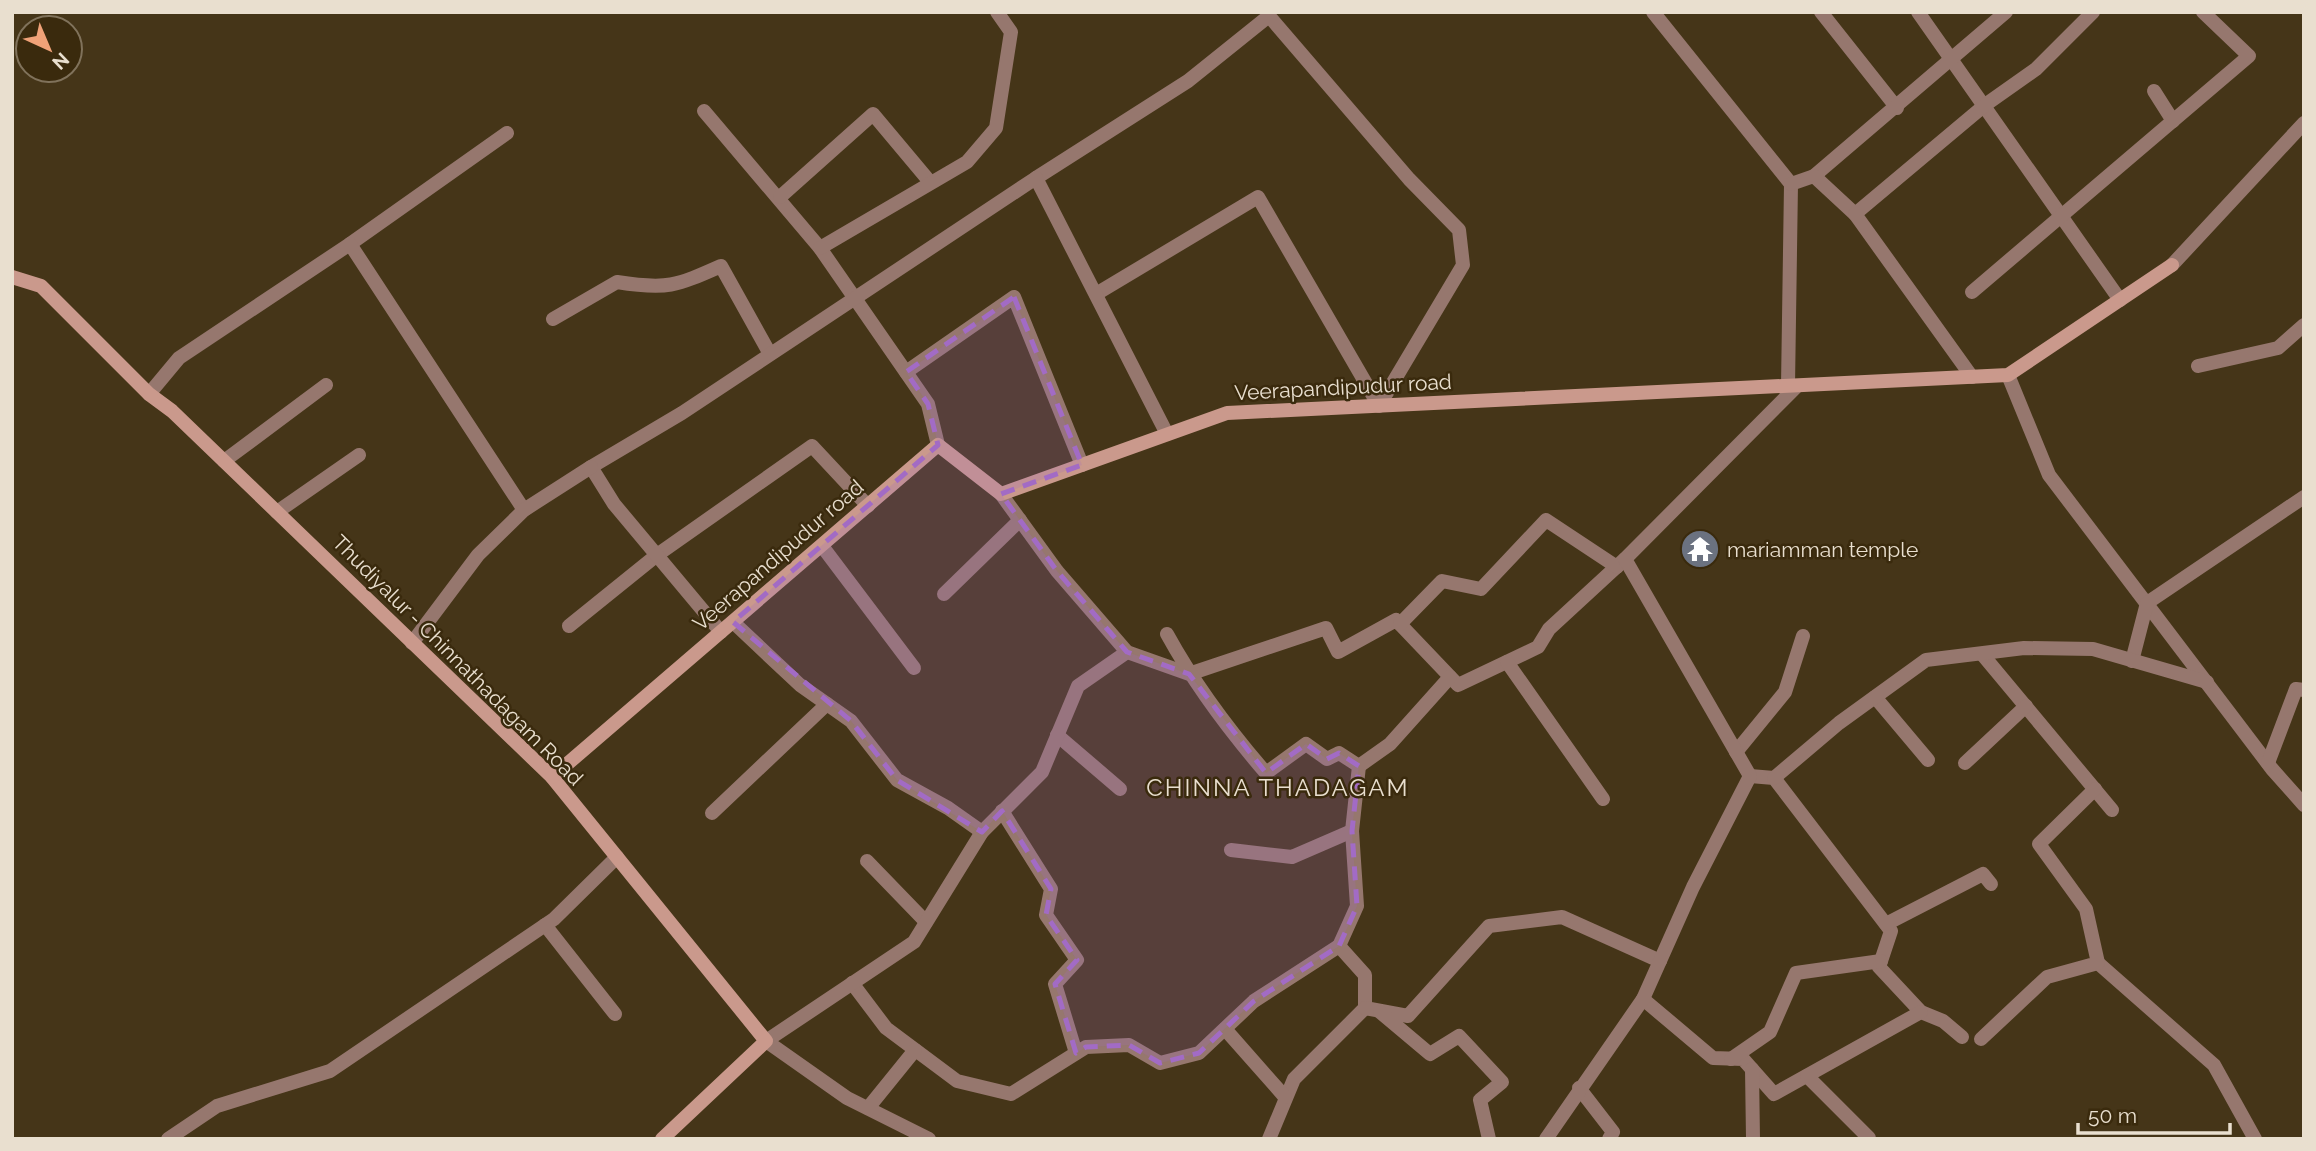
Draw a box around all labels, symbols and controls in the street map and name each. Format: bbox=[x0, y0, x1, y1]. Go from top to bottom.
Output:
north arrow bbox=[14, 14, 84, 84]
text: N bbox=[48, 48, 74, 74]
street label: Veerapandipudur road bbox=[1234, 369, 1452, 405]
street label: Veerapandipudur road bbox=[688, 474, 868, 636]
temple icon: mariamman temple bbox=[1679, 528, 1721, 570]
street label: Thudiyalur - Chinnathadagam Road bbox=[328, 530, 588, 790]
place label: mariamman temple bbox=[1727, 537, 1918, 562]
district label: CHINNA THADAGAM bbox=[1146, 773, 1410, 802]
scale bar bbox=[2078, 1092, 2230, 1136]
text: 50 m bbox=[2088, 1103, 2137, 1128]

